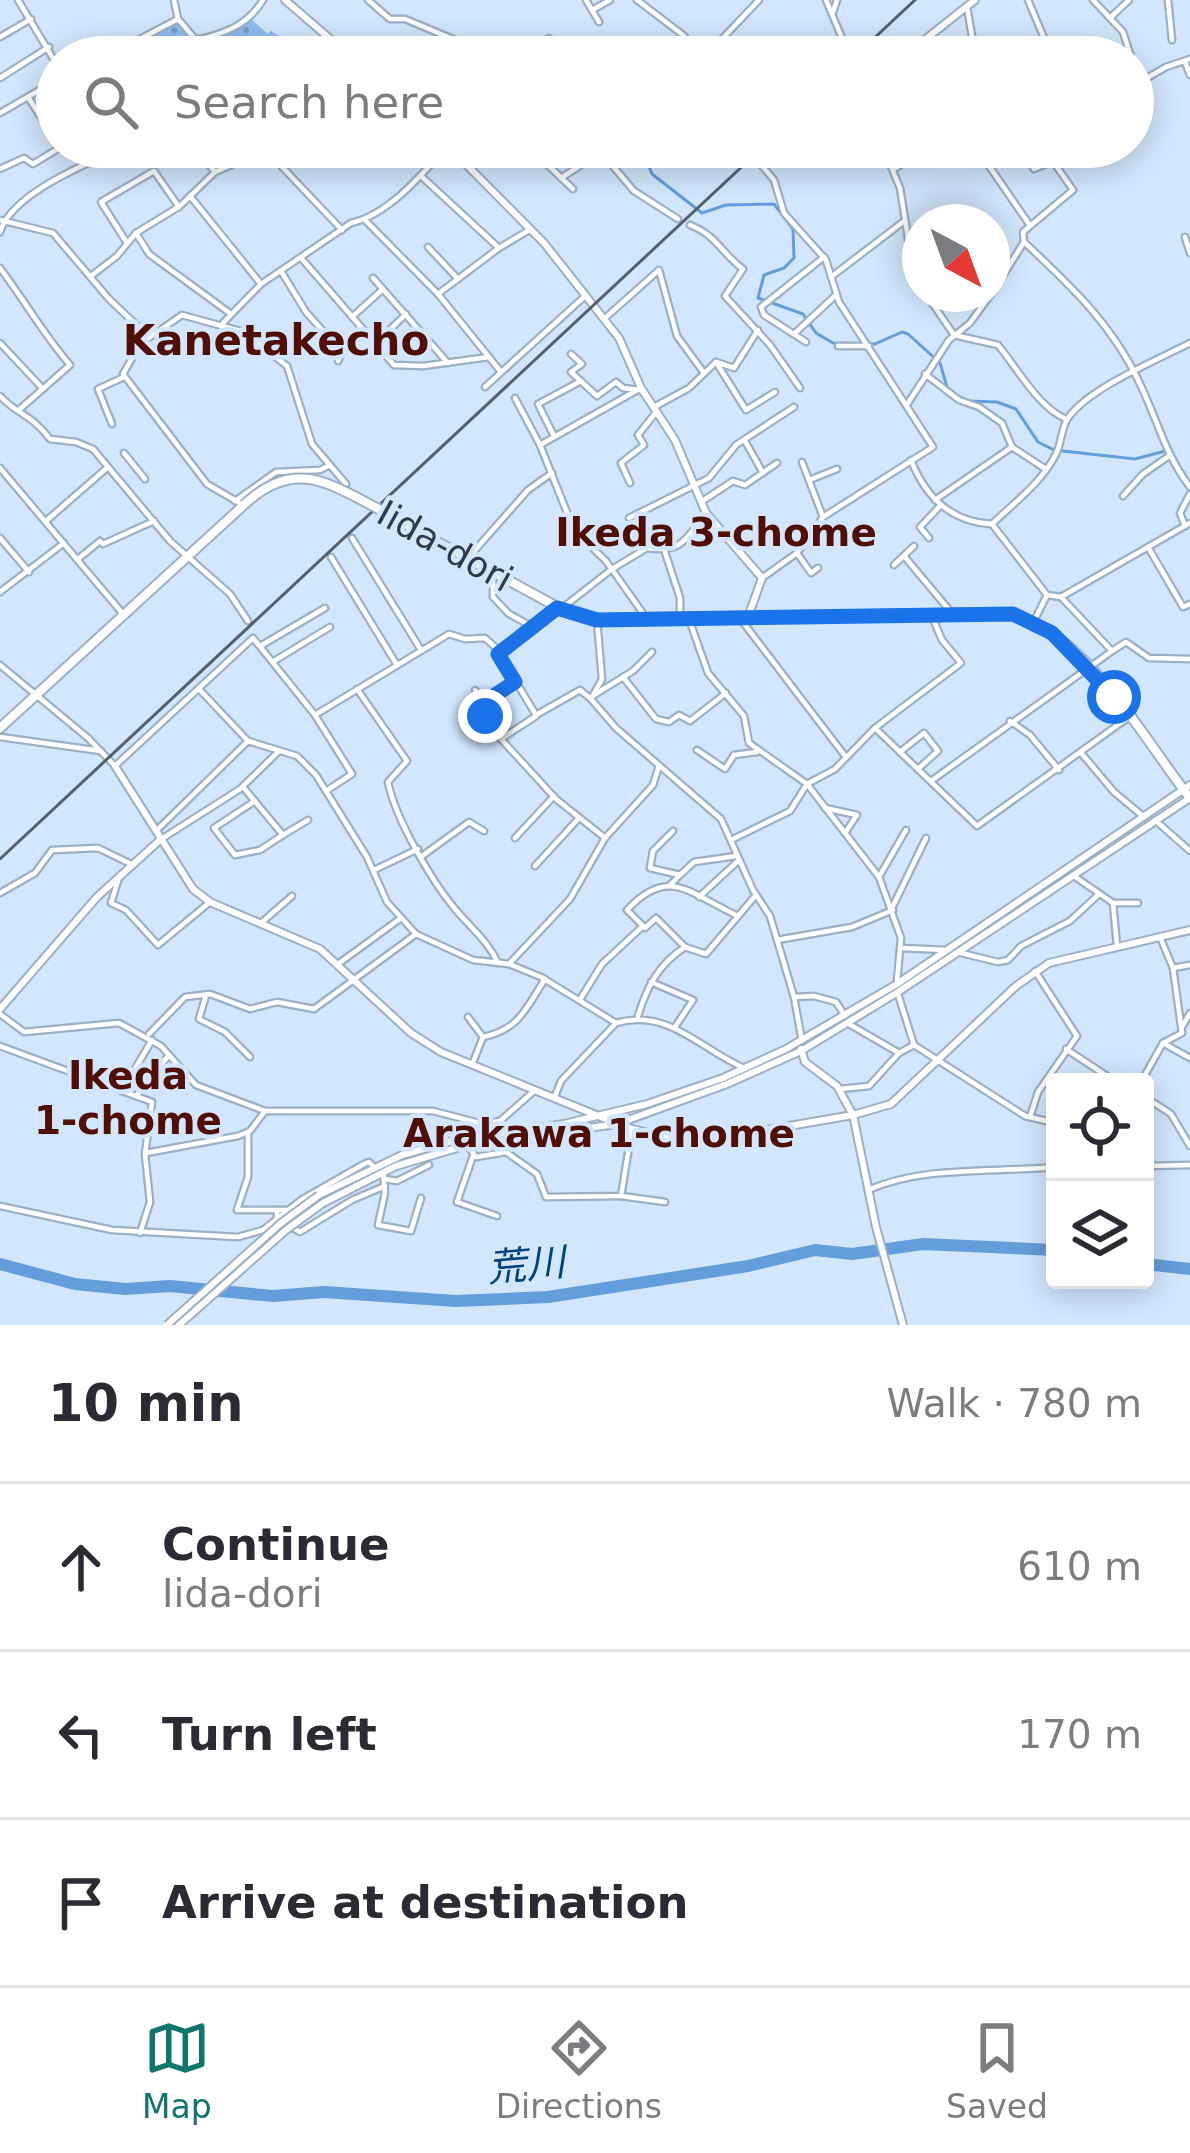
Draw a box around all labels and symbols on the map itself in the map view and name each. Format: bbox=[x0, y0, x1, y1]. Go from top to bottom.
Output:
north arrow bbox=[902, 204, 1010, 312]
district label: Kanetakecho bbox=[123, 316, 429, 365]
street label: Iida-dori bbox=[370, 492, 520, 600]
district label: Ikeda 3-chome bbox=[555, 510, 877, 555]
route start bbox=[1087, 670, 1141, 724]
route end bbox=[458, 689, 512, 743]
district label: Ikeda 1-chome bbox=[34, 1053, 222, 1143]
district label: Arakawa 1-chome bbox=[403, 1111, 795, 1156]
water label: 荒川 bbox=[485, 1239, 571, 1291]

